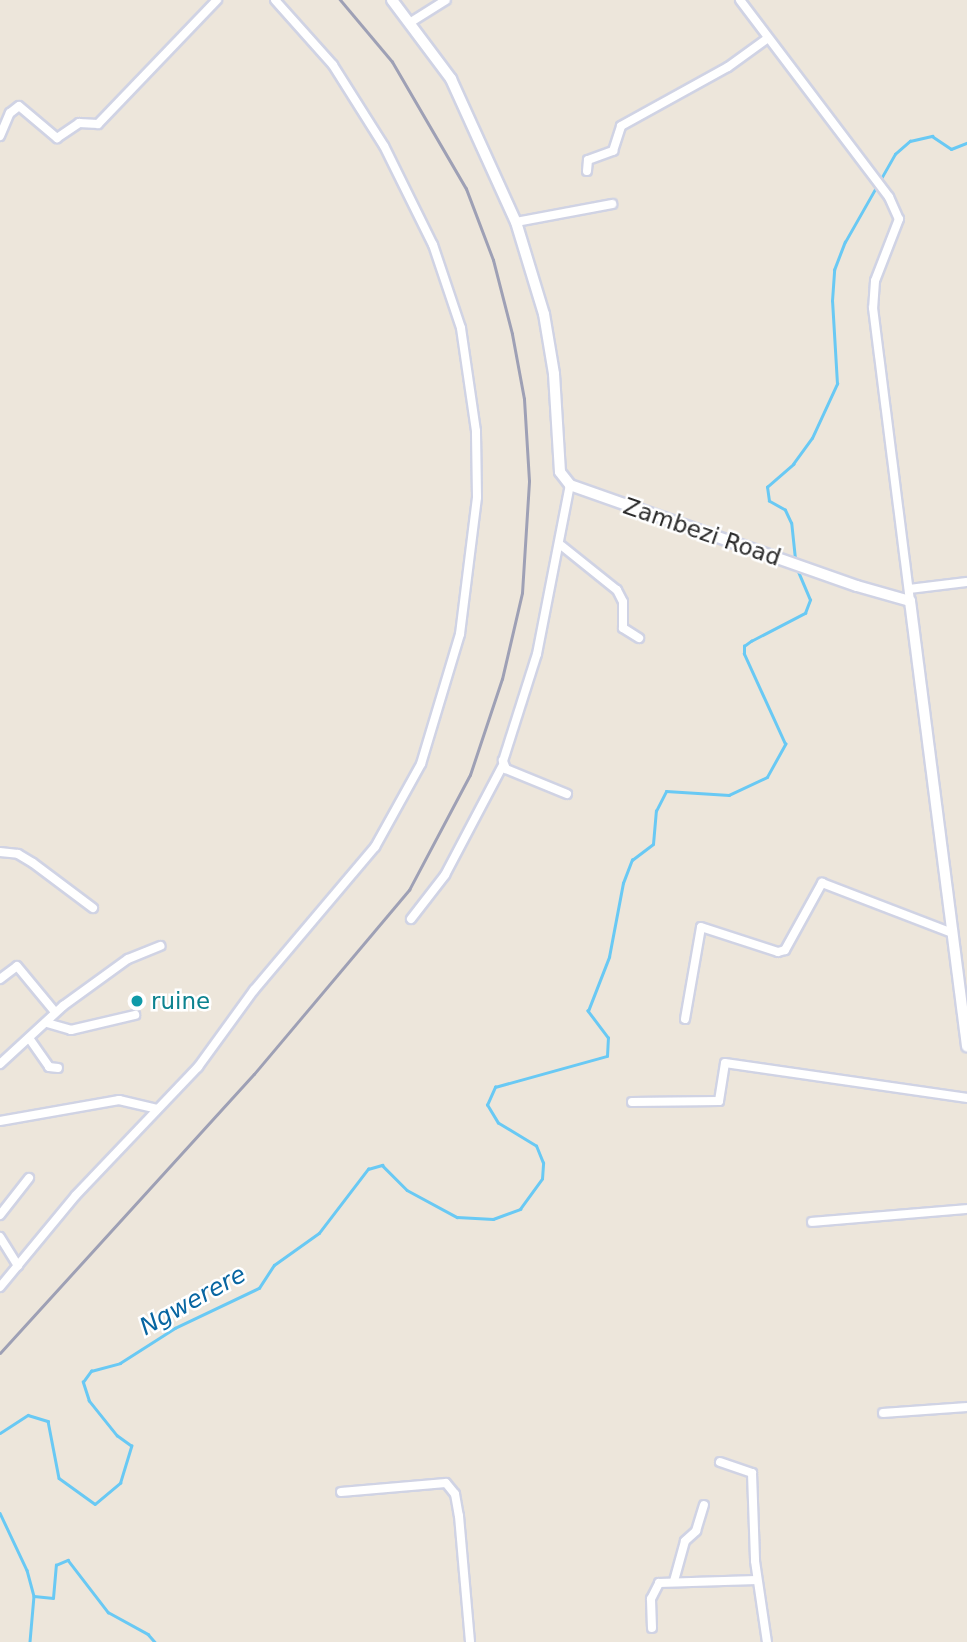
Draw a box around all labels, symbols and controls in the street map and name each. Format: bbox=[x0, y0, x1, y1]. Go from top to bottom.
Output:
street label: Zambezi Road bbox=[620, 492, 784, 572]
place label: ruine bbox=[151, 987, 210, 1015]
marker: ruine bbox=[129, 993, 145, 1009]
water label: Ngwerere bbox=[135, 1260, 251, 1342]

